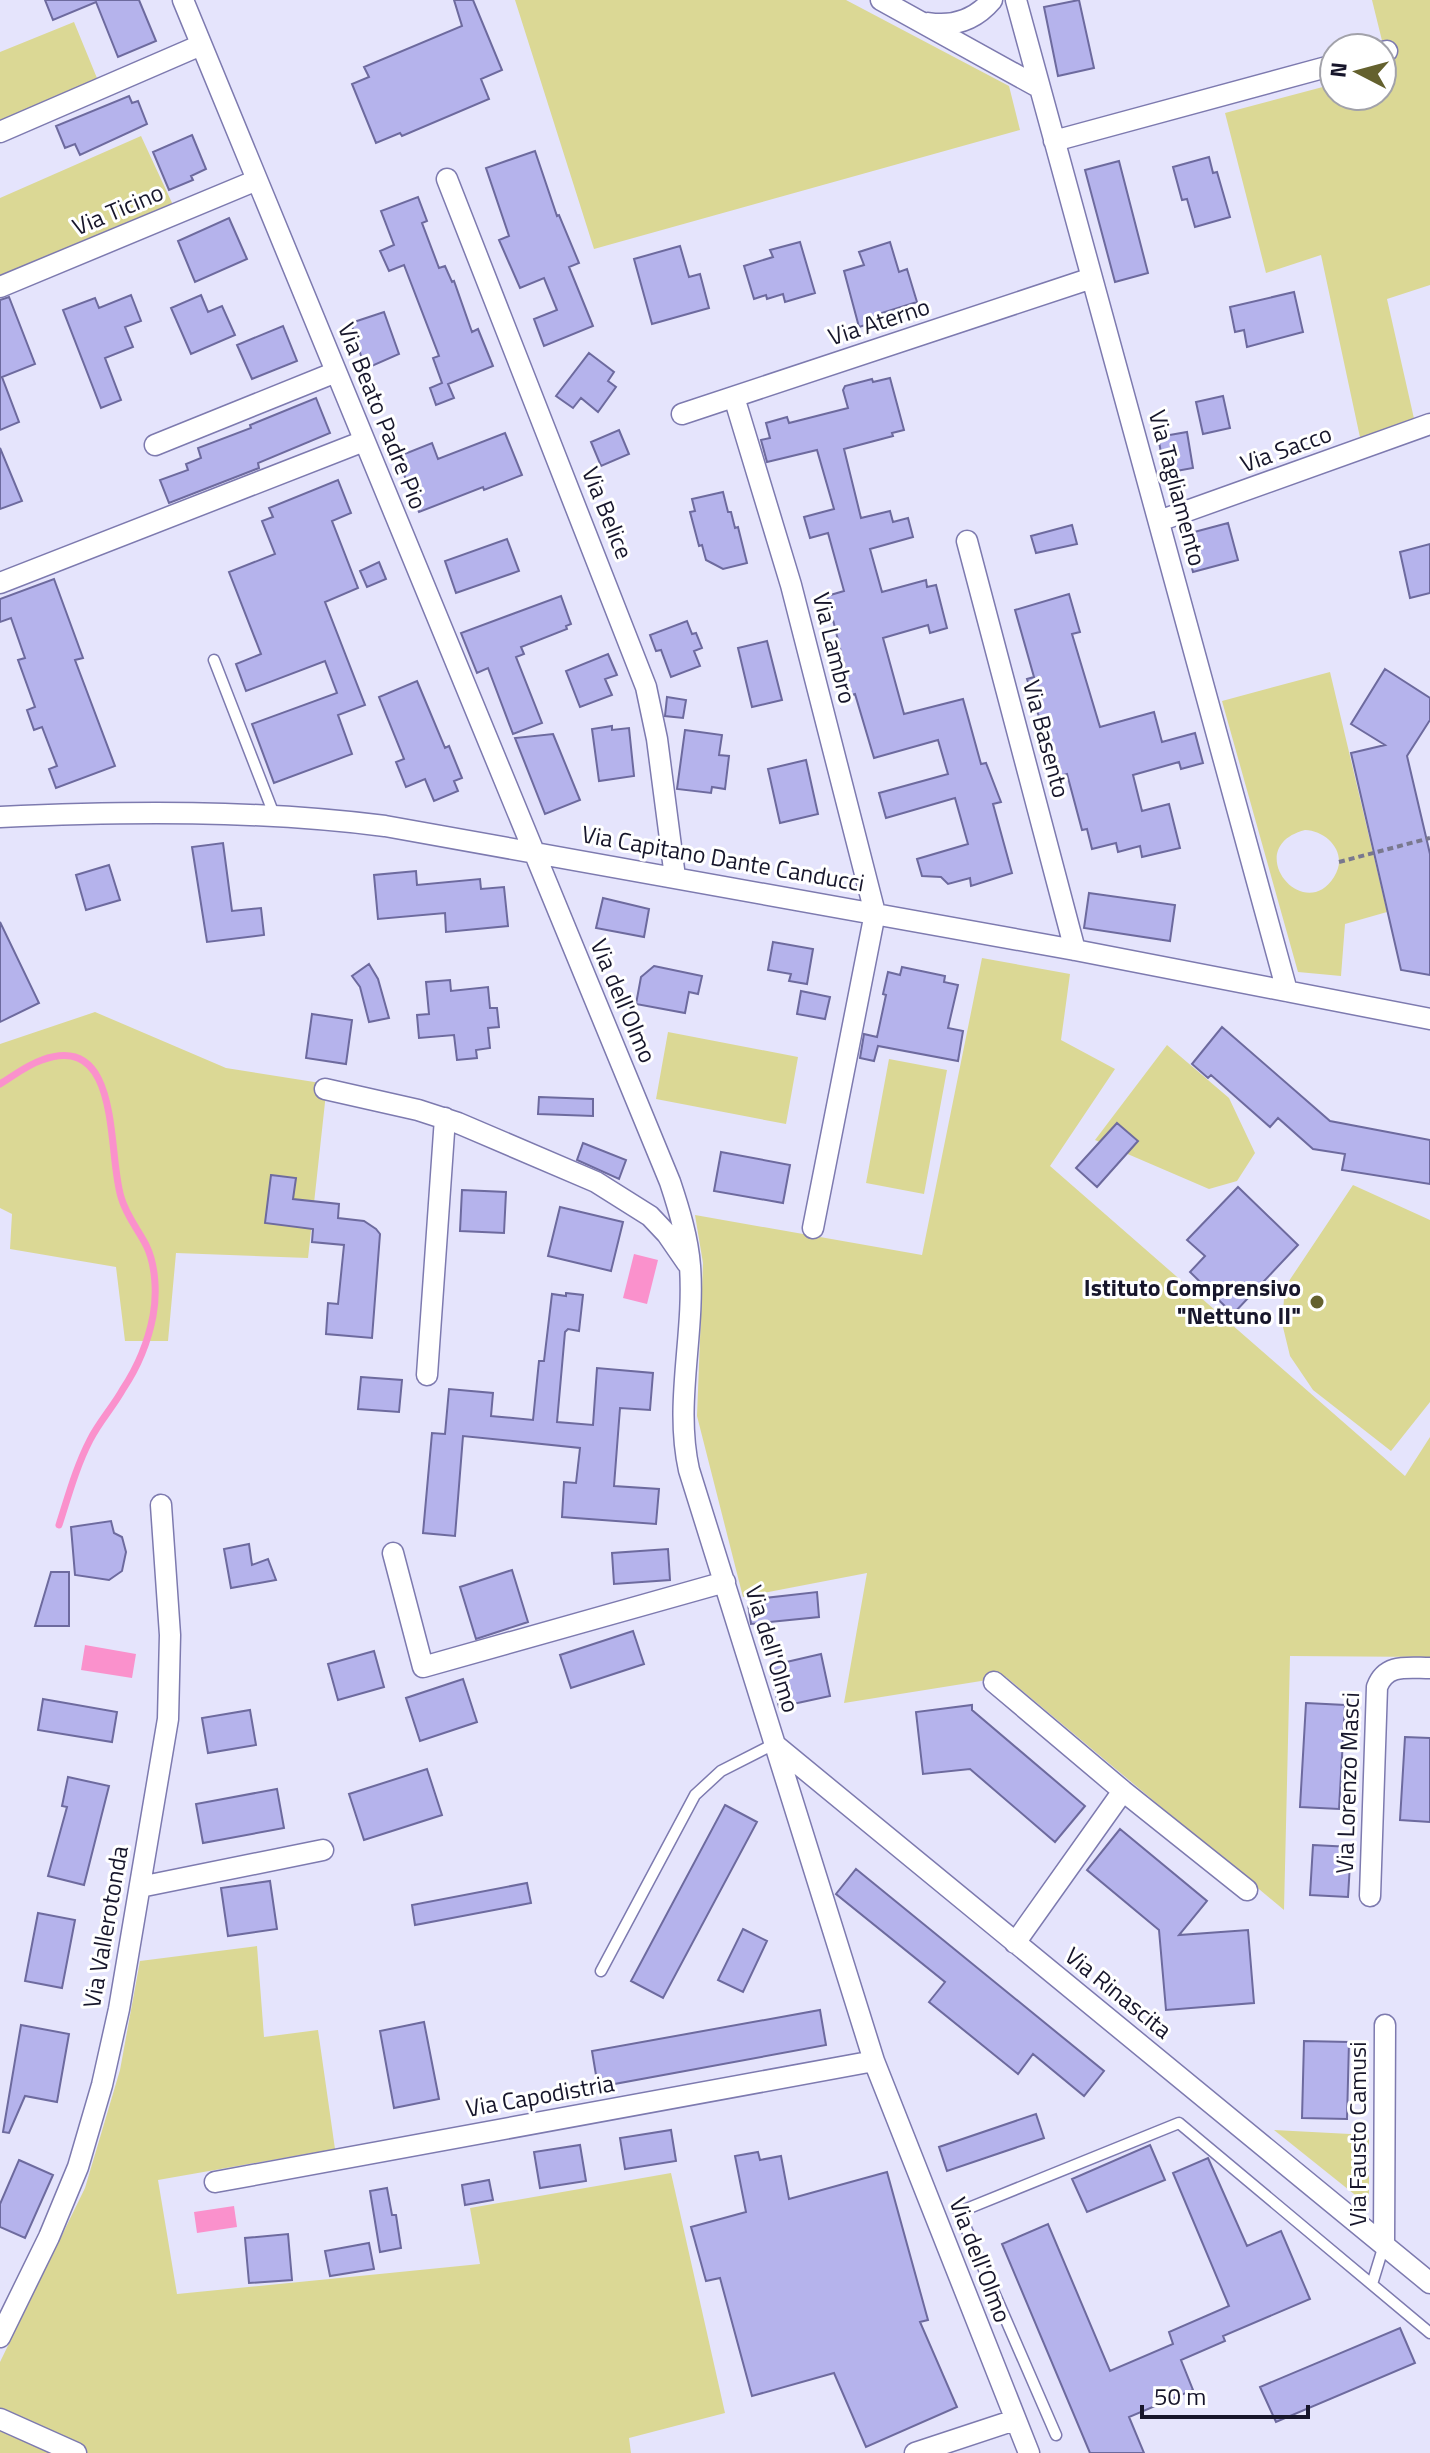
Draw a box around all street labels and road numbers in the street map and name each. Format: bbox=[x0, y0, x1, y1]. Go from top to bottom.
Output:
street label: Via Ticino bbox=[67, 174, 169, 244]
street label: Via Aterno bbox=[823, 288, 934, 354]
street label: Via Beato Padre Pio bbox=[329, 317, 437, 514]
street label: Via Tagliamento bbox=[1140, 406, 1216, 570]
street label: Via Sacco bbox=[1235, 415, 1336, 481]
street label: Via Belice bbox=[573, 461, 643, 564]
street label: Via Lambro bbox=[804, 588, 866, 707]
street label: Via Basento bbox=[1014, 676, 1080, 802]
street label: Via Capitano Dante Canducci bbox=[579, 815, 867, 901]
street label: Via dell'Olmo bbox=[582, 933, 666, 1068]
street label: Via dell'Olmo bbox=[737, 1581, 809, 1717]
street label: Via Lorenzo Masci bbox=[1326, 1692, 1368, 1874]
street label: Via Vallerotonda bbox=[73, 1843, 137, 2011]
street label: Via Rinascita bbox=[1057, 1938, 1180, 2047]
street label: Via Fausto Camusi bbox=[1339, 2042, 1375, 2226]
street label: Via Capodistria bbox=[463, 2064, 617, 2126]
street label: Via dell'Olmo bbox=[941, 2192, 1021, 2327]

